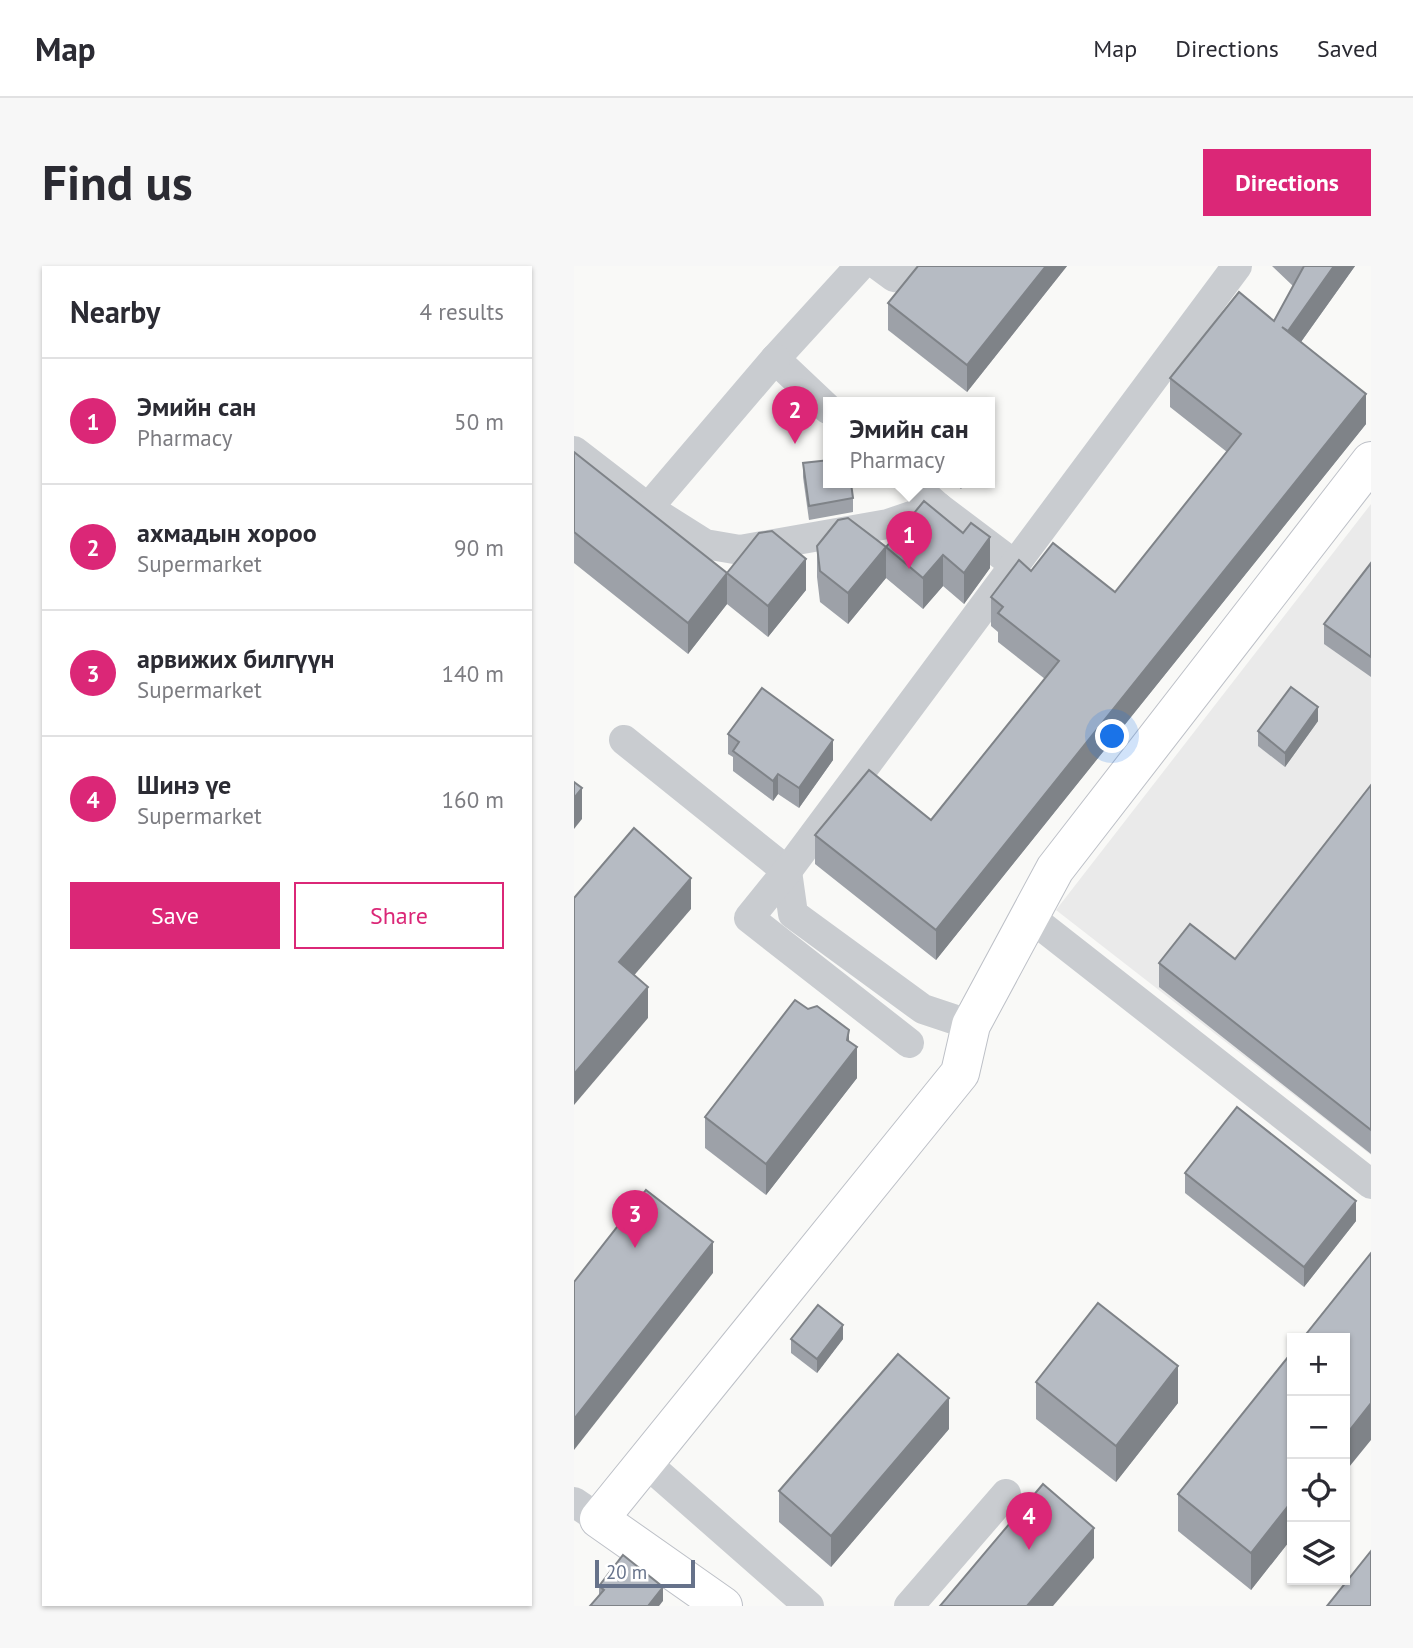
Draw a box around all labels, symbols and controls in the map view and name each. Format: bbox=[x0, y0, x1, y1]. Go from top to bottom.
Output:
text: Map bbox=[35, 27, 96, 70]
text: Map bbox=[1093, 33, 1137, 64]
text: Directions bbox=[1175, 33, 1279, 64]
text: Saved bbox=[1317, 33, 1378, 64]
button: Directions bbox=[1203, 149, 1371, 216]
text: Find us bbox=[42, 150, 193, 214]
text: Nearby bbox=[70, 292, 160, 331]
text: 4 results bbox=[420, 297, 504, 326]
pin: 2 bbox=[772, 386, 818, 444]
text: Эмийн сан bbox=[137, 390, 256, 423]
popup bbox=[823, 397, 995, 488]
text: 1 bbox=[86, 407, 100, 436]
text: 50 m bbox=[454, 407, 504, 436]
text: Эмийн сан bbox=[849, 412, 969, 445]
text: Pharmacy bbox=[137, 423, 233, 452]
text: Pharmacy bbox=[849, 445, 945, 474]
pin: 1 bbox=[886, 511, 932, 569]
text: ахмадын хороо bbox=[137, 516, 317, 549]
text: 2 bbox=[86, 533, 100, 562]
text: 90 m bbox=[454, 533, 504, 562]
text: Supermarket bbox=[137, 549, 262, 578]
text: арвижих билгүүн bbox=[137, 642, 334, 675]
text: 3 bbox=[86, 659, 100, 688]
text: 140 m bbox=[442, 659, 504, 688]
text: Supermarket bbox=[137, 675, 262, 704]
your location bbox=[1095, 719, 1129, 753]
text: Шинэ үе bbox=[137, 768, 231, 801]
text: 4 bbox=[86, 785, 100, 814]
text: 160 m bbox=[442, 785, 504, 814]
text: Supermarket bbox=[137, 801, 262, 830]
button: Save bbox=[70, 882, 280, 949]
button: Share bbox=[294, 882, 504, 949]
pin: 3 bbox=[612, 1190, 658, 1248]
map controls bbox=[1287, 1333, 1350, 1585]
button: + bbox=[1287, 1333, 1350, 1396]
button: − bbox=[1287, 1396, 1350, 1459]
button: locate bbox=[1287, 1459, 1350, 1522]
pin: 4 bbox=[1006, 1492, 1052, 1550]
button: layers bbox=[1287, 1522, 1350, 1585]
scale bar bbox=[595, 1557, 695, 1589]
text: 20 m bbox=[606, 1560, 647, 1584]

